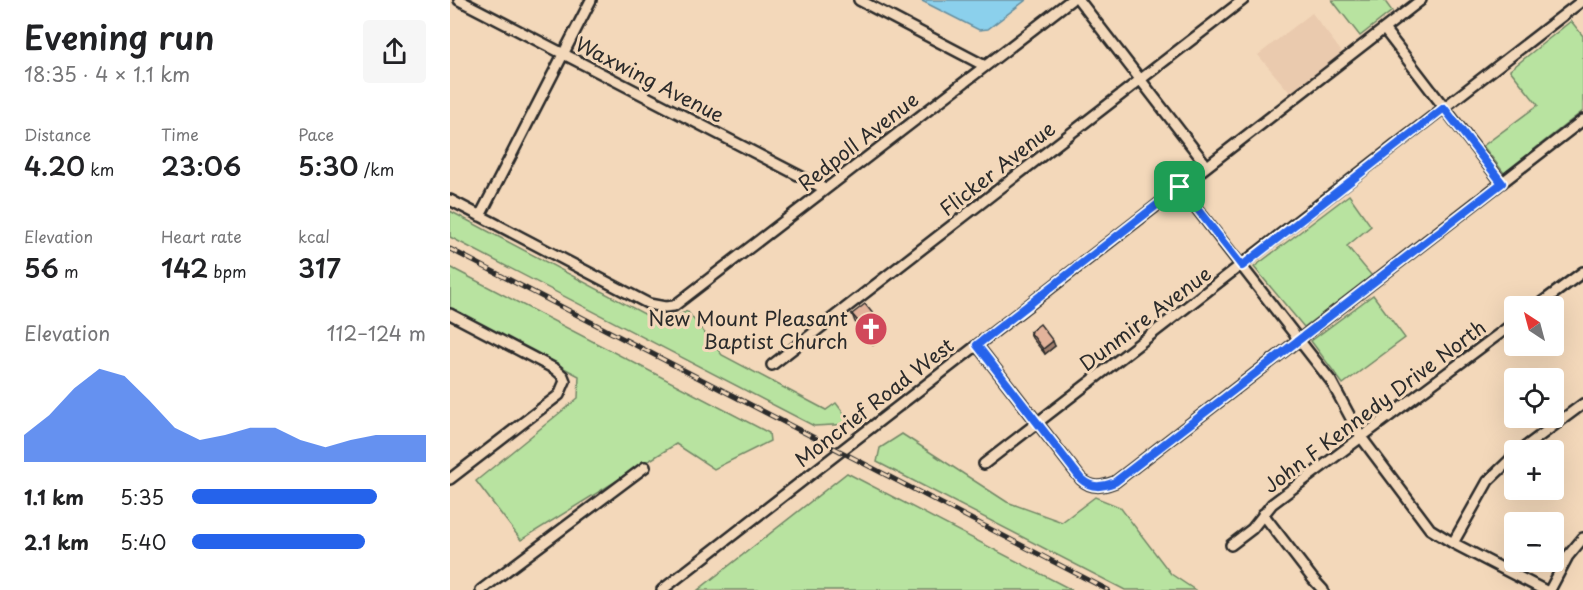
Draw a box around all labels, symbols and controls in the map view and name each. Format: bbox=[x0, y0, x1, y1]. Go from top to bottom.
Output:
text: Evening run bbox=[24, 11, 215, 61]
button: share bbox=[363, 20, 426, 83]
street label: Waxwing Avenue bbox=[570, 28, 730, 130]
text: 18:35 · 4 × 1.1 km bbox=[24, 59, 190, 89]
street label: Redpoll Avenue bbox=[791, 84, 925, 198]
street label: Flicker Avenue bbox=[933, 113, 1061, 223]
text: Distance bbox=[24, 122, 91, 146]
text: Time bbox=[161, 122, 199, 146]
text: Pace bbox=[298, 122, 334, 146]
text: 4.20 bbox=[24, 146, 85, 185]
text: 23:06 bbox=[161, 146, 241, 185]
text: 5:30 bbox=[298, 146, 359, 185]
text: km bbox=[85, 157, 114, 181]
text: /km bbox=[359, 157, 394, 181]
pin bbox=[1154, 161, 1205, 212]
icon: arrive bbox=[1163, 170, 1196, 203]
text: Elevation bbox=[24, 224, 93, 248]
text: Heart rate bbox=[161, 224, 242, 248]
text: kcal bbox=[298, 224, 330, 248]
text: 56 bbox=[24, 248, 59, 287]
text: 142 bbox=[161, 248, 208, 287]
text: 317 bbox=[298, 248, 341, 287]
street label: Dunmire Avenue bbox=[1073, 258, 1217, 378]
text: m bbox=[59, 259, 79, 283]
text: bpm bbox=[208, 259, 247, 283]
north arrow bbox=[1504, 296, 1564, 356]
map controls bbox=[1504, 296, 1564, 572]
place label: New Mount Pleasant Baptist Church bbox=[648, 303, 848, 356]
church icon: New Mount Pleasant Baptist Church bbox=[853, 311, 889, 347]
street label: John F Kennedy Drive North bbox=[1256, 312, 1492, 500]
text: Elevation bbox=[24, 318, 110, 348]
text: 112–124 m bbox=[326, 318, 426, 348]
street label: Moncrief Road West bbox=[788, 330, 960, 474]
button: locate bbox=[1504, 368, 1564, 428]
button: + bbox=[1504, 440, 1564, 500]
text: 1.1 km bbox=[24, 482, 84, 512]
text: 5:35 bbox=[120, 482, 164, 512]
button: − bbox=[1504, 512, 1564, 572]
text: 2.1 km bbox=[24, 527, 89, 557]
text: 5:40 bbox=[120, 527, 166, 557]

